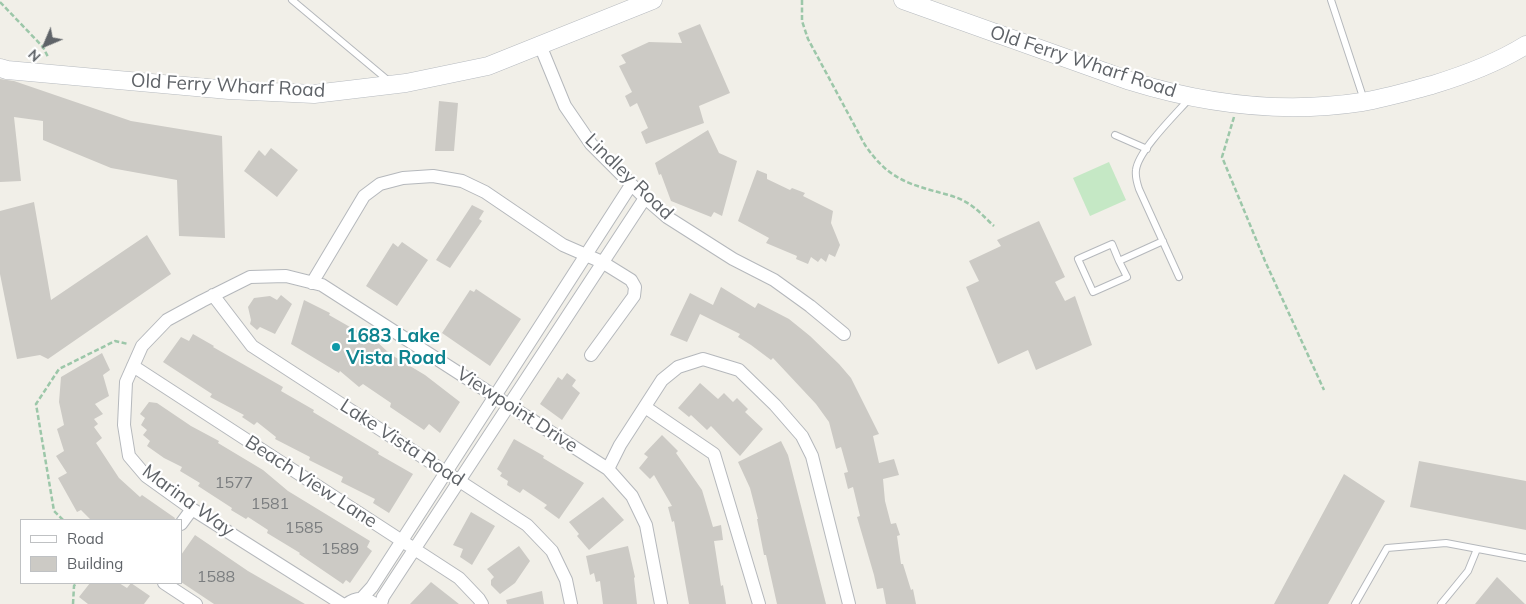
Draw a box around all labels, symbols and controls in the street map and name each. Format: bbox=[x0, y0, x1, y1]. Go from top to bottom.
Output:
north arrow bbox=[20, 20, 70, 70]
street label: Old Ferry Wharf Road bbox=[987, 21, 1179, 103]
text: N bbox=[24, 46, 45, 66]
street label: Old Ferry Wharf Road bbox=[130, 70, 326, 102]
street label: Lindley Road bbox=[580, 129, 678, 225]
place label: 1683 Lake Vista Road bbox=[346, 325, 446, 369]
marker: 1683 Lake Vista Road bbox=[330, 341, 342, 353]
street label: Viewpoint Drive bbox=[452, 362, 582, 458]
street label: Lake Vista Road bbox=[336, 394, 468, 492]
street label: Beach View Lane bbox=[241, 431, 381, 533]
street label: Marina Way bbox=[138, 460, 238, 542]
house number: 1577 bbox=[215, 473, 253, 493]
house number: 1581 bbox=[251, 494, 289, 514]
house number: 1585 bbox=[285, 518, 323, 538]
legend bbox=[20, 519, 182, 584]
text: Road bbox=[67, 529, 104, 548]
house number: 1589 bbox=[321, 539, 359, 559]
text: Building bbox=[67, 554, 123, 573]
house number: 1588 bbox=[197, 567, 235, 587]

